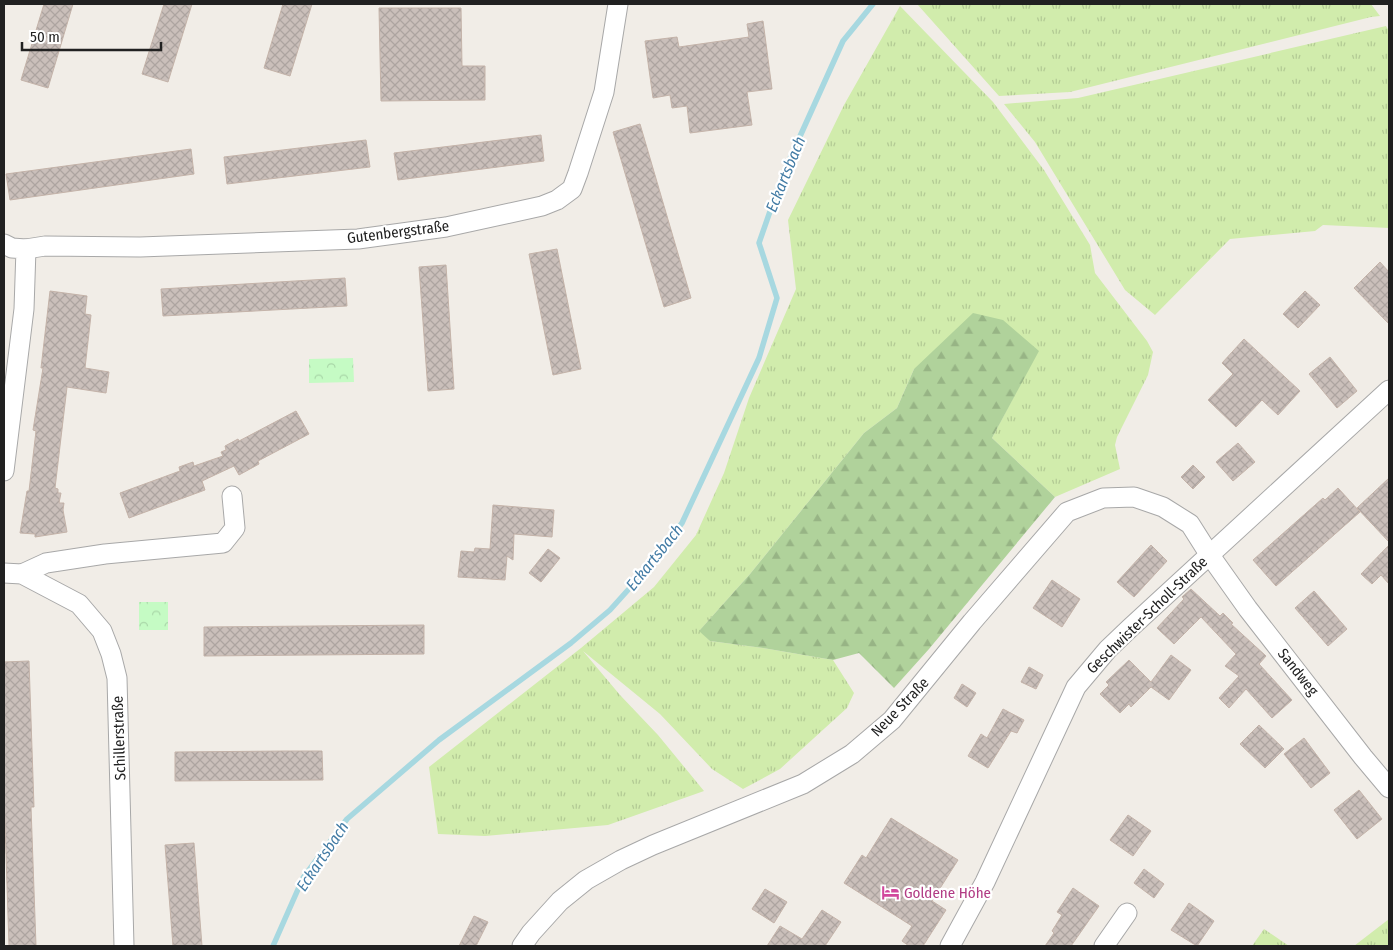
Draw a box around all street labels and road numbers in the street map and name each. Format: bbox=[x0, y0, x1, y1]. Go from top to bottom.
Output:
street label: Gutenbergstraße bbox=[346, 217, 450, 247]
street label: Geschwister-Scholl-Straße bbox=[1083, 553, 1211, 677]
street label: Sandweg bbox=[1274, 645, 1322, 699]
street label: Neue Straße bbox=[867, 674, 933, 740]
street label: Schillerstraße bbox=[109, 695, 129, 781]

